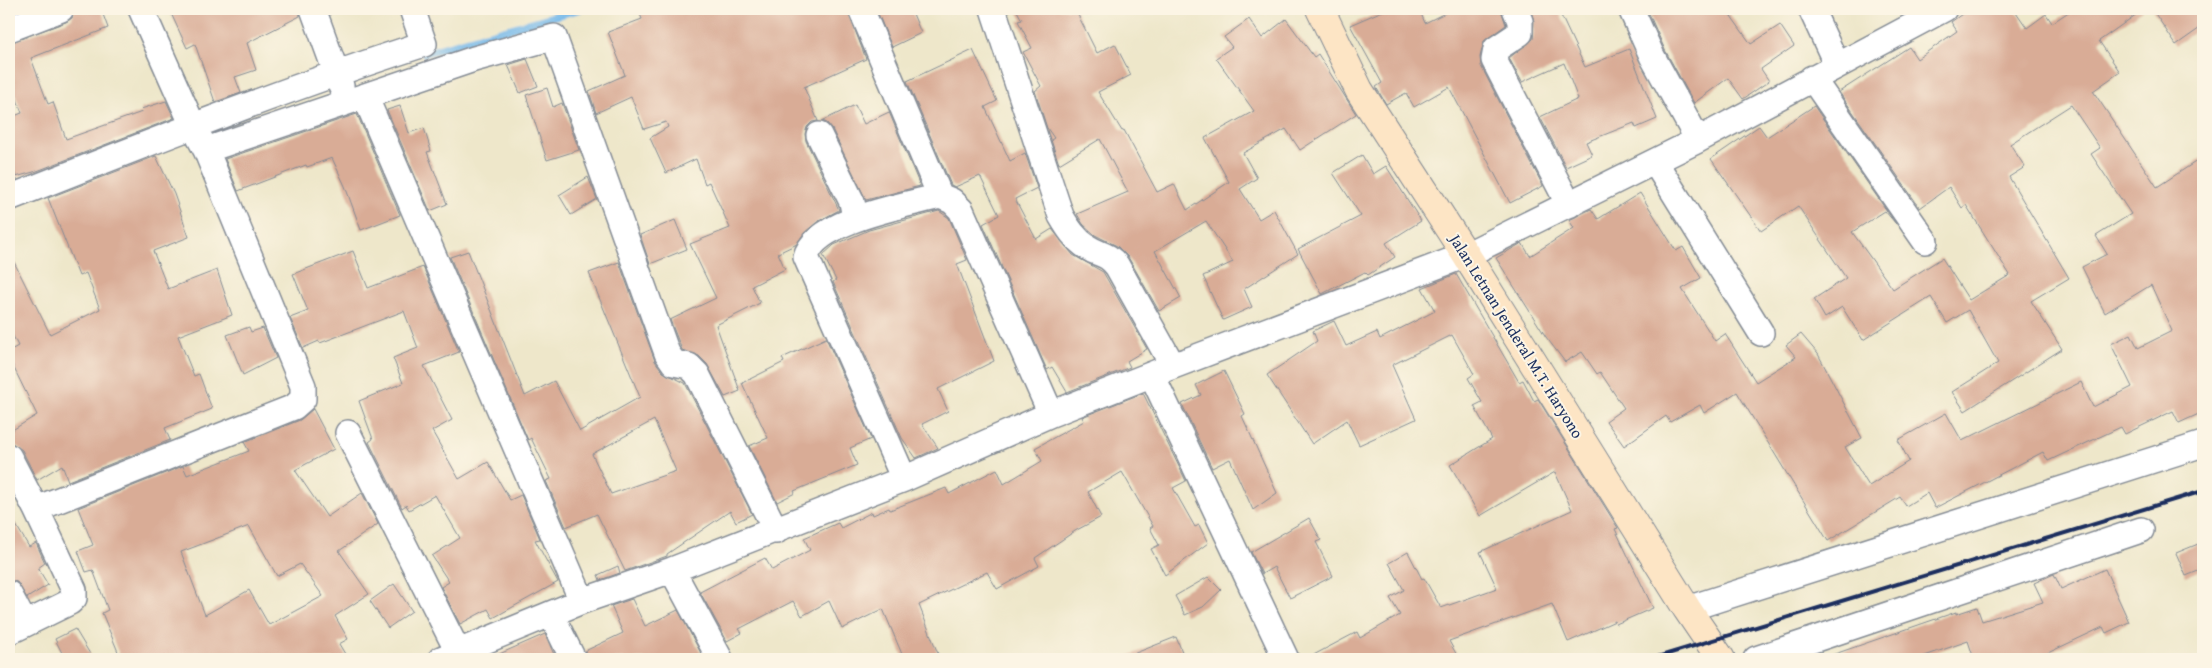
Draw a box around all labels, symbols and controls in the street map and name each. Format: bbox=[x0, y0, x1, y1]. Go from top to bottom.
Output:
street label: Jalan Letnan Jenderal M.T. Haryono bbox=[1443, 228, 1590, 443]

